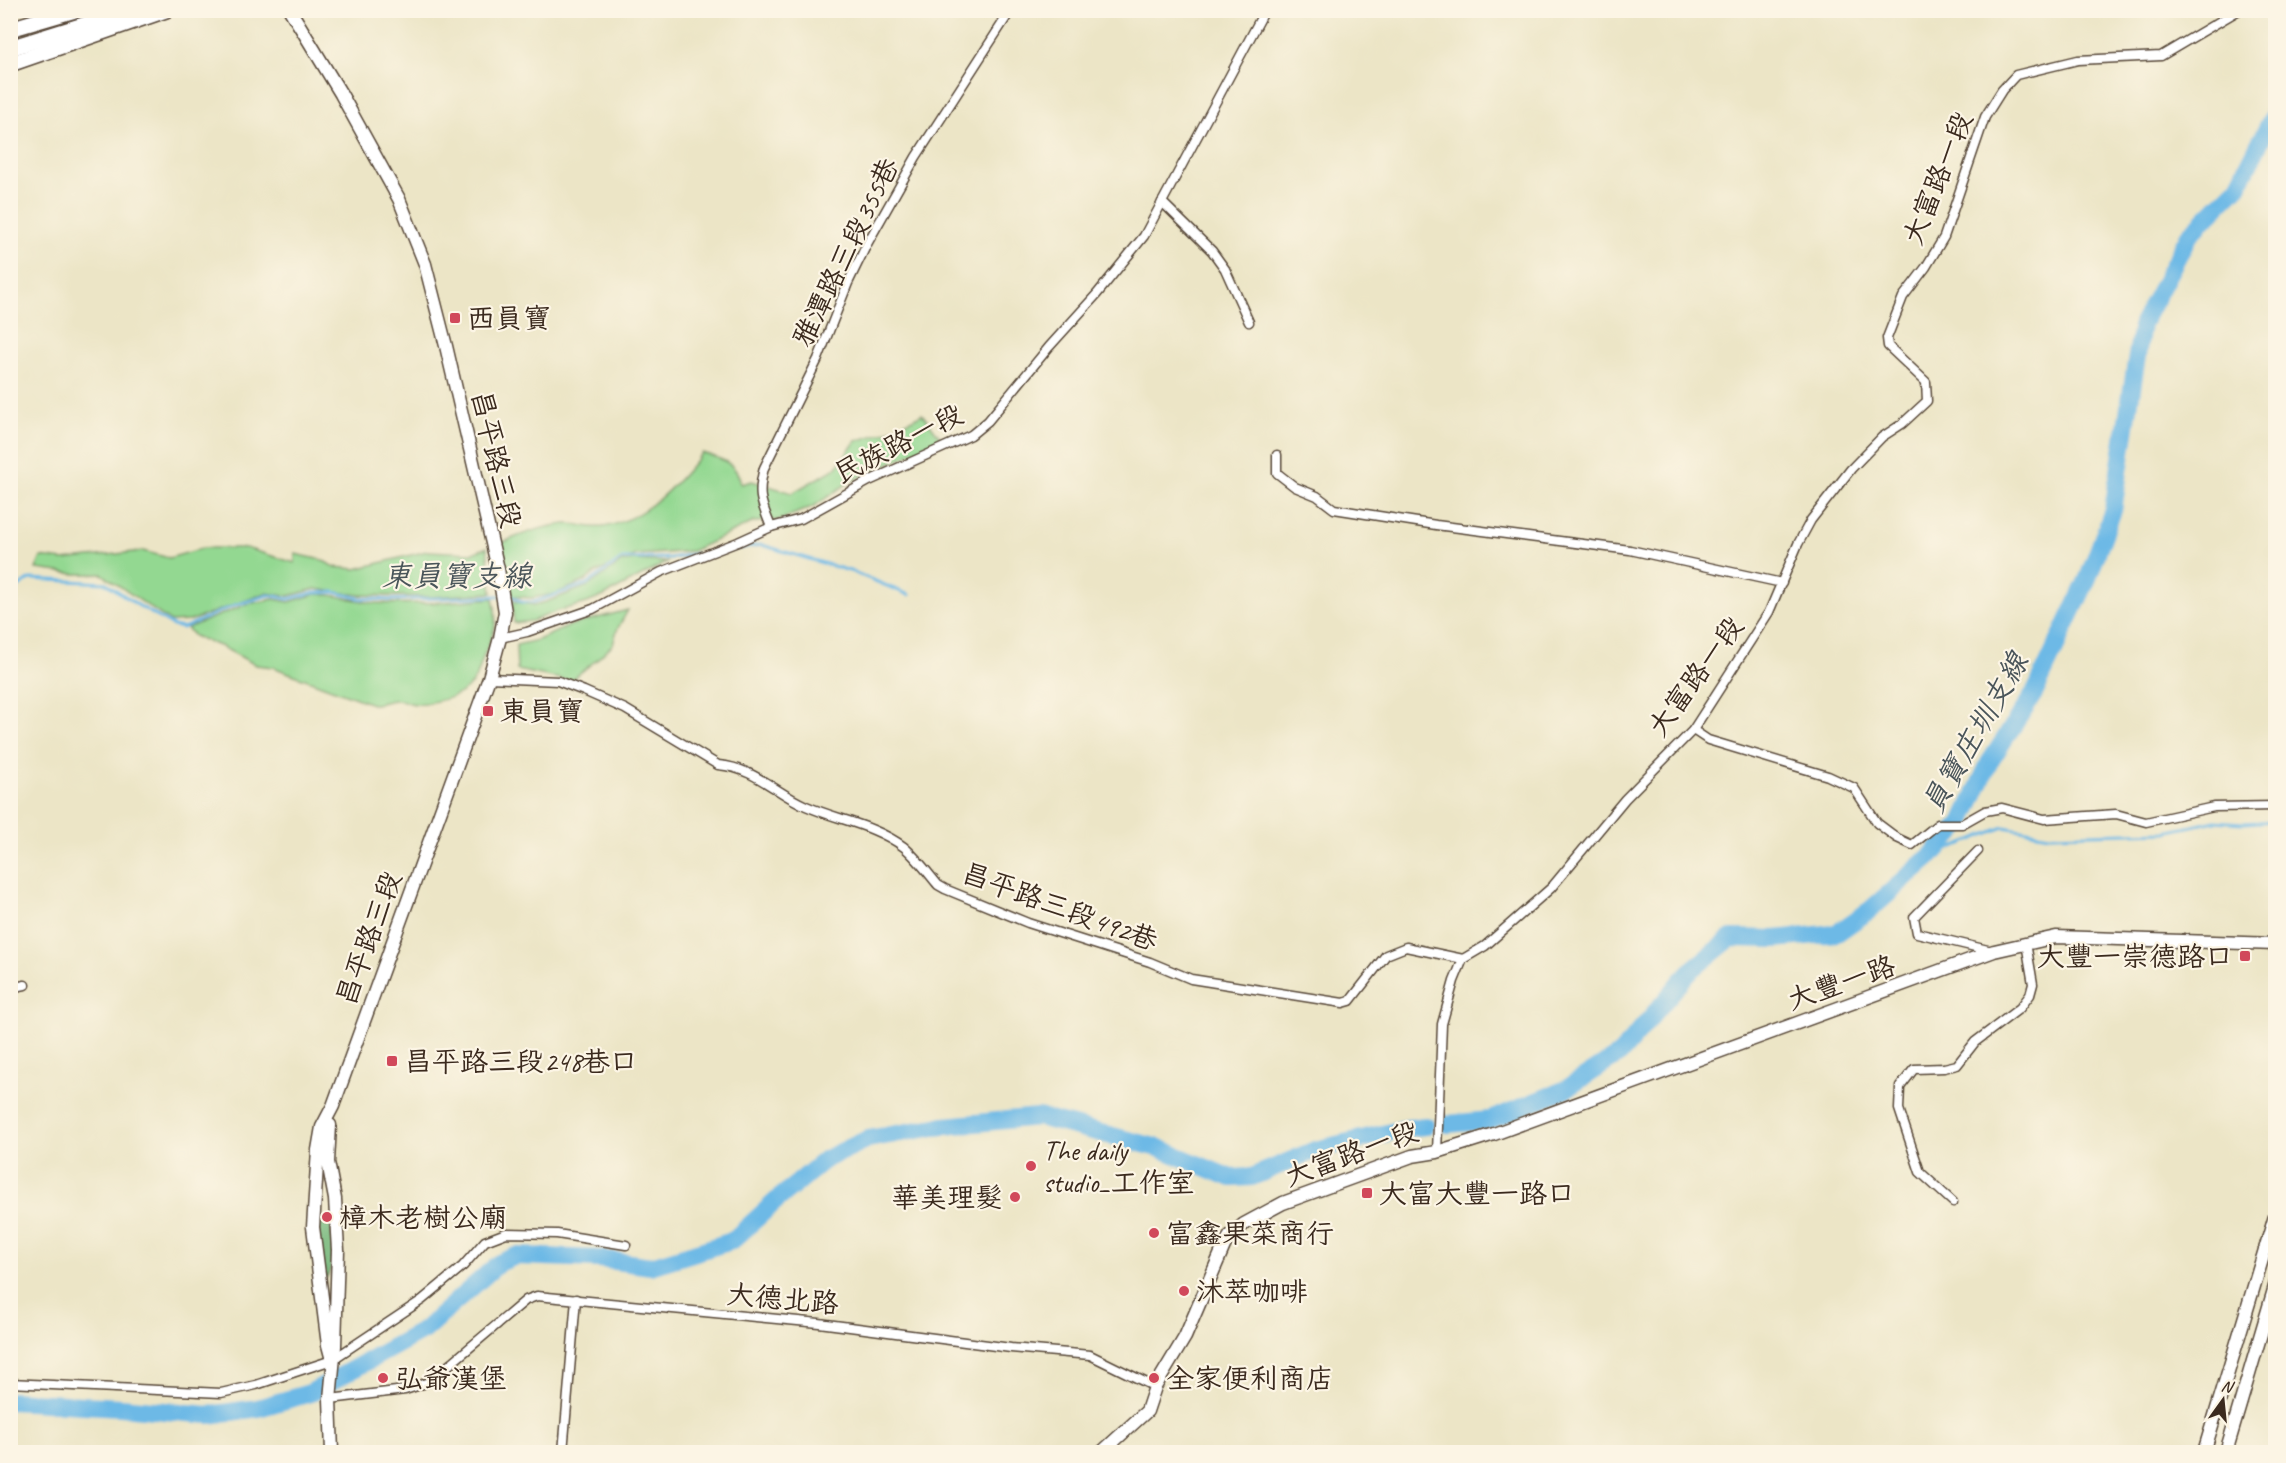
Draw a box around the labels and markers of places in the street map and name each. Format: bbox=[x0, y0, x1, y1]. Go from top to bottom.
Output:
place label: 西員寶 bbox=[467, 301, 551, 336]
marker: 西員寶 bbox=[448, 311, 462, 325]
place label: 東員寶 bbox=[500, 694, 584, 729]
marker: 東員寶 bbox=[481, 704, 495, 718]
place label: 大豐一崇德路口 bbox=[2037, 939, 2233, 974]
marker: 大豐一崇德路口 bbox=[2238, 949, 2252, 963]
place label: 昌平路三段248巷口 bbox=[404, 1044, 638, 1079]
marker: 昌平路三段248巷口 bbox=[385, 1054, 399, 1068]
place label: The daily studio_工作室 bbox=[1043, 1133, 1195, 1200]
marker: The daily studio_工作室 bbox=[1024, 1159, 1038, 1173]
place label: 大富大豐一路口 bbox=[1379, 1176, 1575, 1211]
place label: 華美理髮 bbox=[891, 1180, 1003, 1215]
marker: 大富大豐一路口 bbox=[1360, 1186, 1374, 1200]
marker: 華美理髮 bbox=[1008, 1190, 1022, 1204]
place label: 樟木老樹公廟 bbox=[339, 1200, 507, 1235]
marker: 樟木老樹公廟 bbox=[320, 1210, 334, 1224]
place label: 富鑫果菜商行 bbox=[1166, 1216, 1334, 1251]
marker: 富鑫果菜商行 bbox=[1147, 1226, 1161, 1240]
place label: 沐萃咖啡 bbox=[1196, 1274, 1308, 1309]
marker: 沐萃咖啡 bbox=[1177, 1284, 1191, 1298]
place label: 弘爺漢堡 bbox=[395, 1361, 507, 1396]
place label: 全家便利商店 bbox=[1166, 1361, 1334, 1396]
marker: 弘爺漢堡 bbox=[376, 1371, 390, 1385]
marker: 全家便利商店 bbox=[1147, 1371, 1161, 1385]

